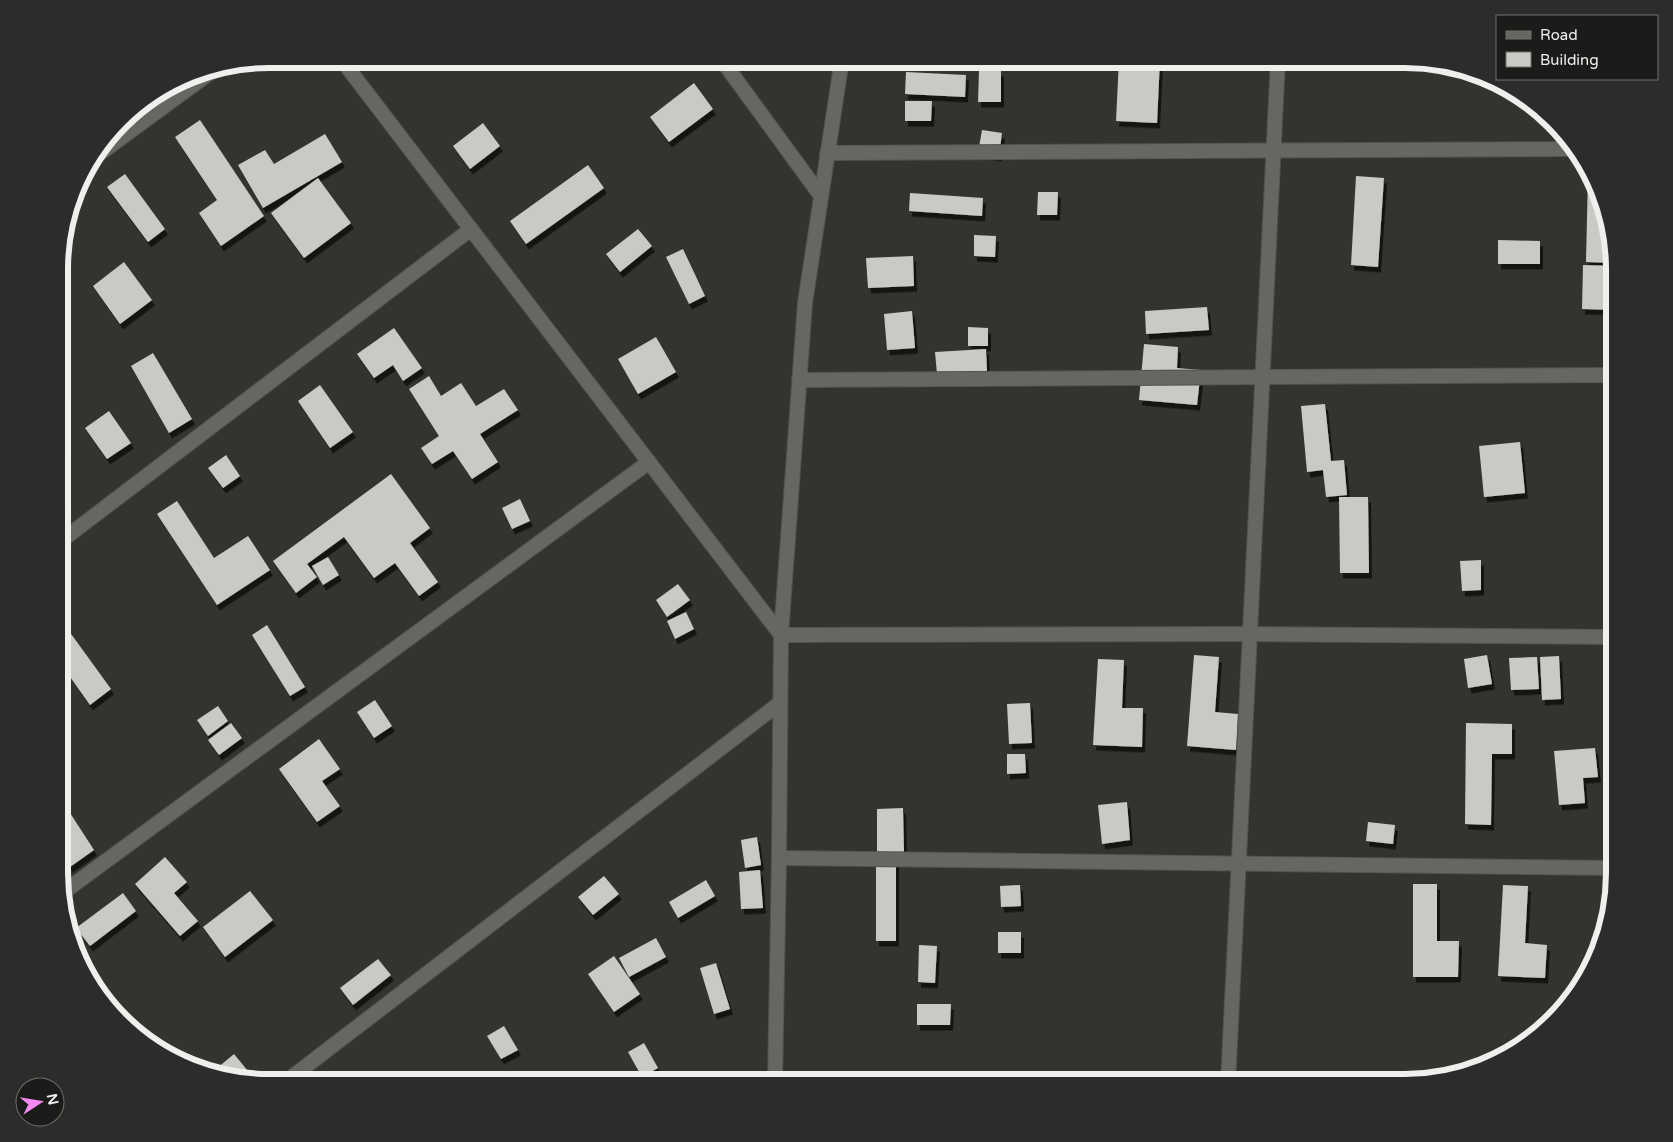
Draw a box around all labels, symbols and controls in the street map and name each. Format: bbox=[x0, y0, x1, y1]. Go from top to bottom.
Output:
legend bbox=[1496, 15, 1658, 80]
text: Road bbox=[1540, 26, 1578, 44]
text: Building bbox=[1540, 51, 1599, 69]
north arrow bbox=[15, 1077, 65, 1127]
text: N bbox=[43, 1092, 62, 1107]

